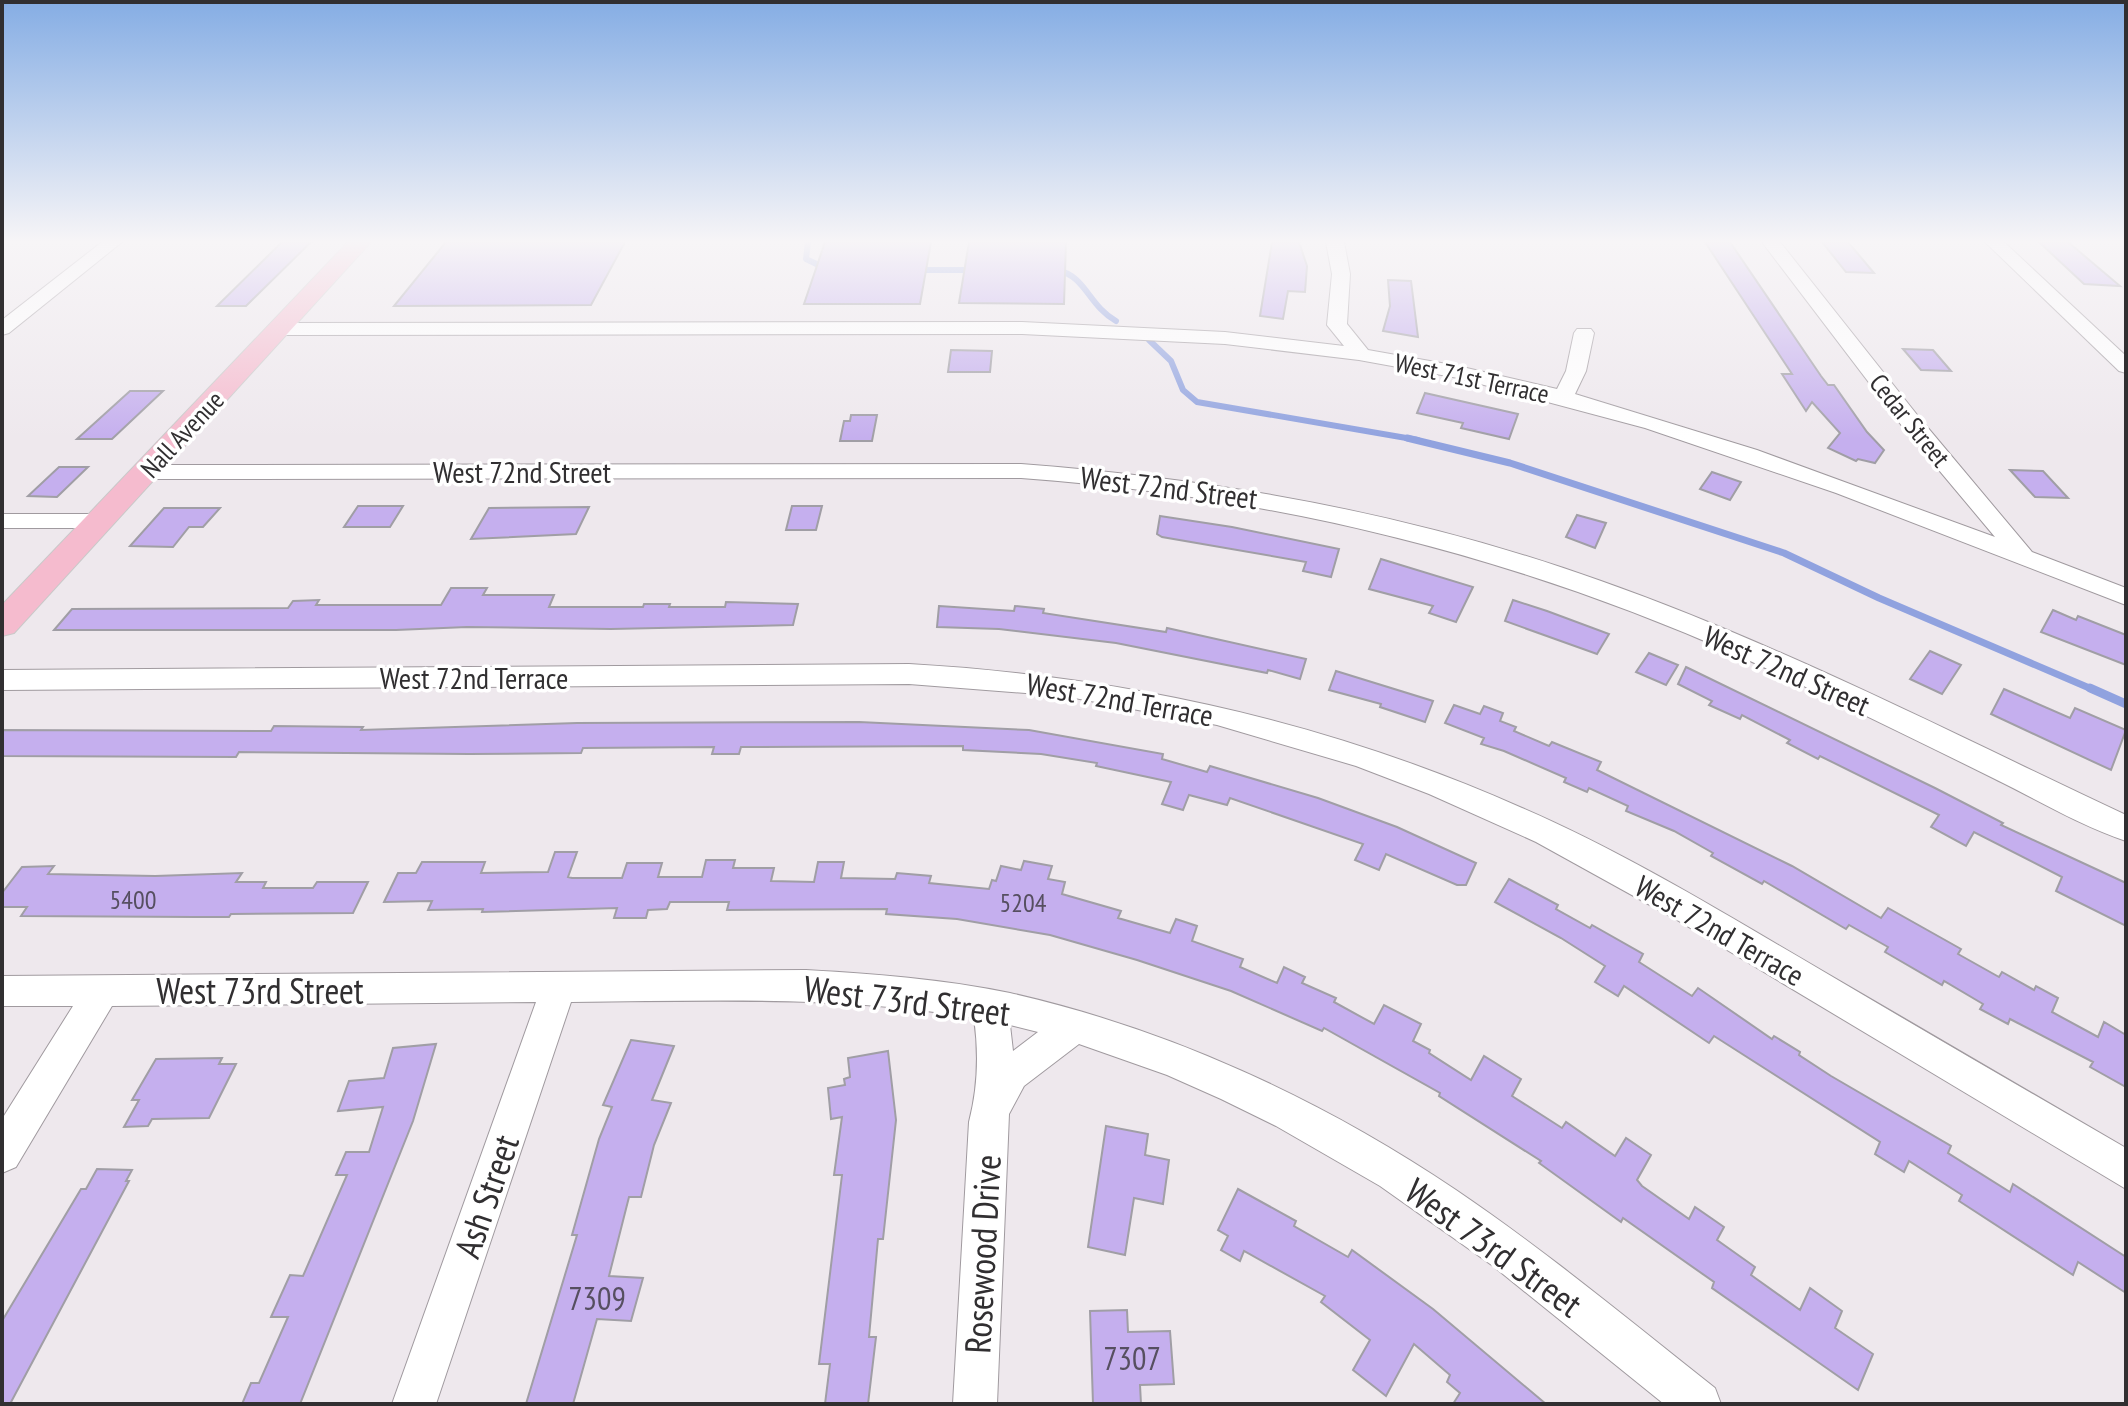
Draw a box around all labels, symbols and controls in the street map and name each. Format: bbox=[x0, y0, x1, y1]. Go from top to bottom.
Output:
street label: West 71st Terrace bbox=[1392, 346, 1552, 410]
street label: Cedar Street bbox=[1863, 367, 1957, 473]
street label: Nall Avenue bbox=[133, 384, 231, 484]
street label: West 72nd Street bbox=[433, 452, 612, 491]
street label: West 72nd Street bbox=[1078, 457, 1260, 517]
street label: West 72nd Street bbox=[1698, 616, 1877, 724]
street label: West 72nd Terrace bbox=[380, 658, 568, 697]
street label: West 72nd Terrace bbox=[1024, 663, 1216, 735]
street label: West 72nd Terrace bbox=[1629, 866, 1811, 994]
house number: 5400 bbox=[110, 883, 156, 916]
house number: 5204 bbox=[1000, 886, 1047, 919]
street label: West 73rd Street bbox=[801, 964, 1013, 1036]
street label: West 73rd Street bbox=[156, 967, 364, 1014]
street label: Ash Street bbox=[443, 1128, 529, 1264]
street label: Rosewood Drive bbox=[953, 1153, 1011, 1355]
street label: West 73rd Street bbox=[1396, 1167, 1592, 1327]
house number: 7309 bbox=[568, 1277, 626, 1319]
house number: 7307 bbox=[1103, 1337, 1161, 1379]

